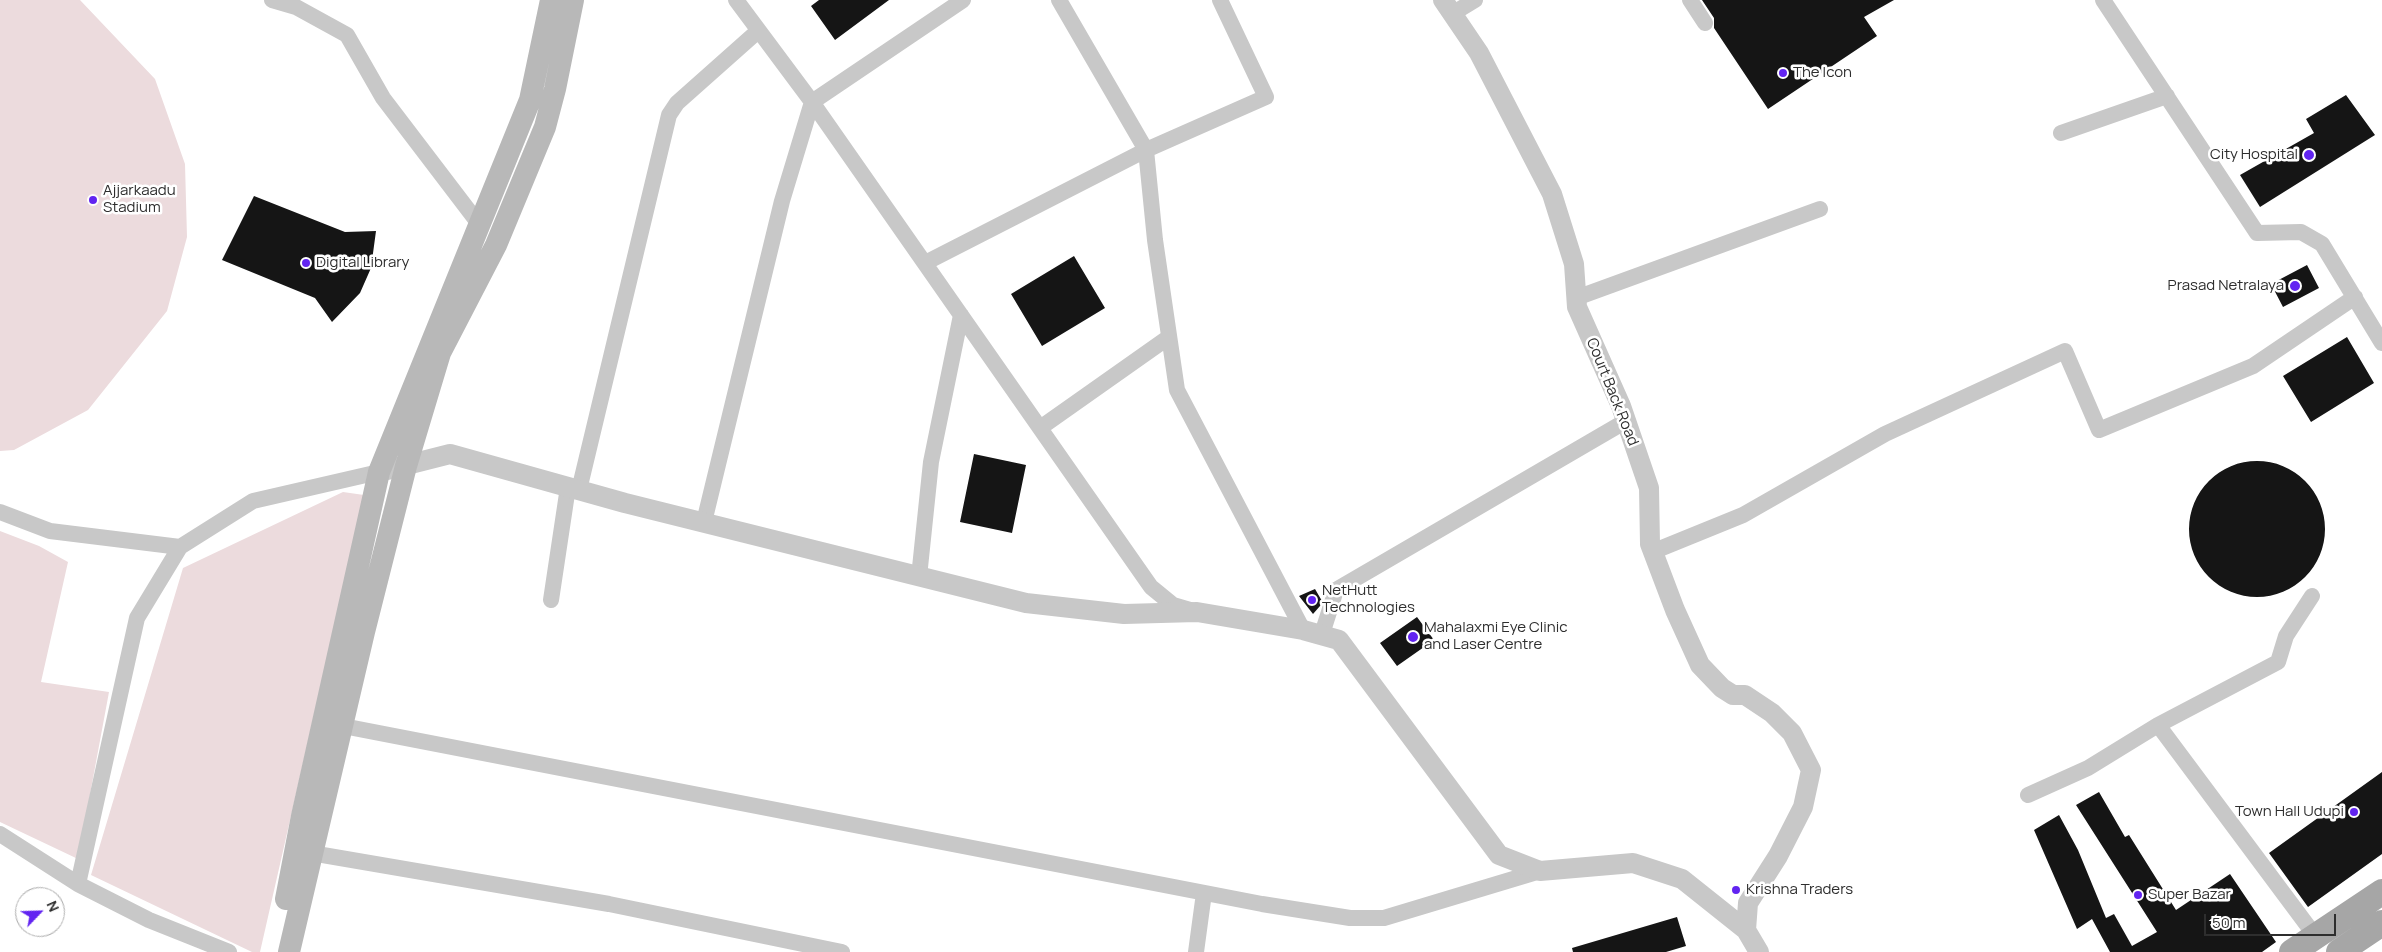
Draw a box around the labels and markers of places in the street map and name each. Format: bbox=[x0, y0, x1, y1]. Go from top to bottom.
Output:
place label: The Icon bbox=[1793, 64, 1852, 82]
marker: The Icon bbox=[1777, 67, 1789, 79]
place label: City Hospital bbox=[2210, 146, 2298, 164]
marker: City Hospital bbox=[2302, 148, 2316, 162]
place label: Ajjarkaadu Stadium bbox=[103, 182, 176, 217]
marker: Ajjarkaadu Stadium bbox=[87, 194, 99, 206]
place label: Digital Library bbox=[316, 254, 409, 272]
marker: Digital Library bbox=[300, 257, 312, 269]
place label: Prasad Netralaya bbox=[2168, 277, 2284, 295]
marker: Prasad Netralaya bbox=[2288, 279, 2302, 293]
place label: NetHutt Technologies bbox=[1322, 582, 1415, 617]
marker: NetHutt Technologies bbox=[1306, 594, 1318, 606]
place label: Mahalaxmi Eye Clinic and Laser Centre bbox=[1424, 619, 1568, 654]
marker: Mahalaxmi Eye Clinic and Laser Centre bbox=[1406, 630, 1420, 644]
place label: Town Hall Udupi bbox=[2235, 803, 2344, 821]
marker: Town Hall Udupi bbox=[2348, 806, 2360, 818]
place label: Krishna Traders bbox=[1746, 881, 1853, 899]
marker: Krishna Traders bbox=[1730, 884, 1742, 896]
place label: Super Bazar bbox=[2148, 886, 2231, 904]
marker: Super Bazar bbox=[2132, 889, 2144, 901]

